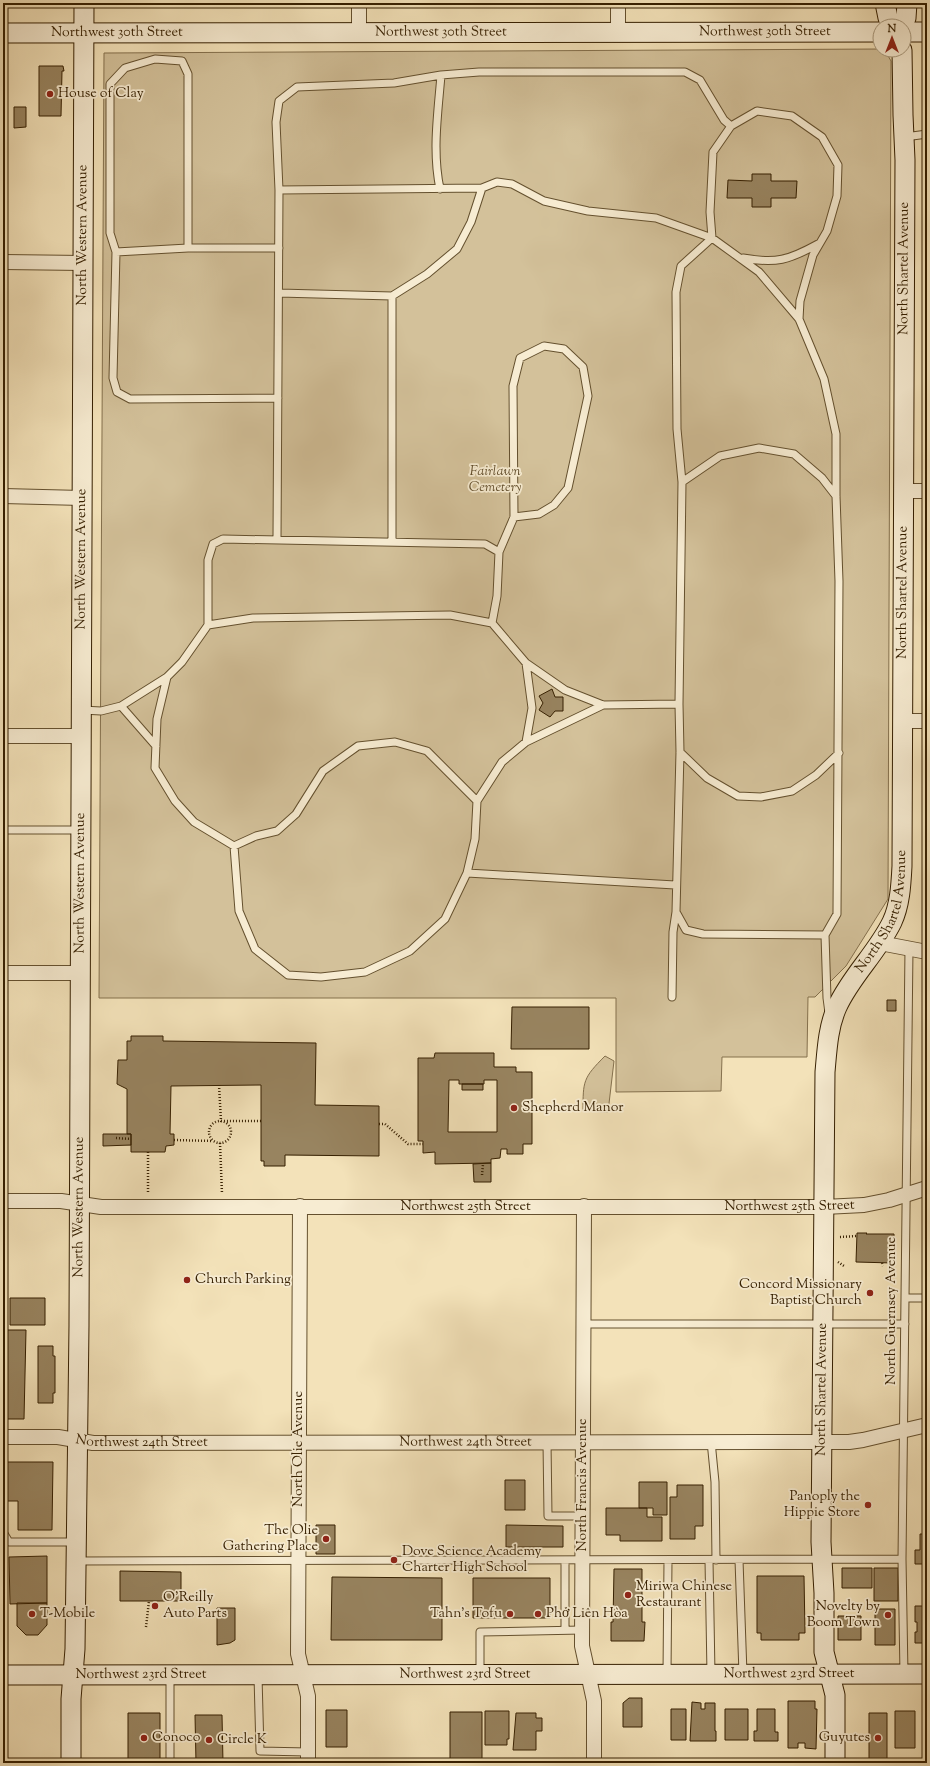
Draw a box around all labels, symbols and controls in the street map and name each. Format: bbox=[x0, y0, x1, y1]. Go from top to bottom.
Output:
north arrow bbox=[872, 18, 912, 58]
text: N bbox=[887, 21, 897, 37]
street label: Northwest 30th Street bbox=[375, 22, 507, 43]
street label: Northwest 30th Street bbox=[699, 22, 831, 42]
street label: Northwest 30th Street bbox=[51, 23, 183, 43]
place label: House of Clay bbox=[58, 84, 144, 104]
marker: House of Clay bbox=[45, 89, 55, 99]
street label: North Western Avenue bbox=[73, 165, 93, 306]
street label: North Shartel Avenue bbox=[894, 202, 915, 335]
park label: Fairlawn Cemetery bbox=[469, 462, 522, 498]
street label: North Western Avenue bbox=[72, 489, 92, 630]
street label: North Shartel Avenue bbox=[893, 526, 913, 659]
street label: North Western Avenue bbox=[70, 813, 91, 954]
street label: North Shartel Avenue bbox=[851, 850, 912, 978]
place label: Shepherd Manor bbox=[522, 1098, 624, 1118]
marker: Shepherd Manor bbox=[509, 1103, 519, 1113]
street label: North Western Avenue bbox=[69, 1137, 90, 1278]
street label: Northwest 25th Street bbox=[724, 1195, 855, 1217]
street label: Northwest 25th Street bbox=[400, 1197, 531, 1217]
street label: North Guernsey Avenue bbox=[882, 1237, 902, 1385]
place label: Church Parking bbox=[195, 1270, 291, 1290]
marker: Church Parking bbox=[182, 1275, 192, 1285]
place label: Concord Missionary Baptist Church bbox=[739, 1275, 862, 1311]
marker: Concord Missionary Baptist Church bbox=[865, 1288, 875, 1298]
street label: North Shartel Avenue bbox=[812, 1323, 833, 1456]
street label: North Olie Avenue bbox=[289, 1391, 309, 1507]
street label: North Francis Avenue bbox=[573, 1419, 593, 1551]
street label: Northwest 24th Street bbox=[74, 1430, 208, 1453]
street label: Northwest 24th Street bbox=[399, 1432, 532, 1453]
place label: Panoply the Hippie Store bbox=[784, 1487, 860, 1523]
marker: Panoply the Hippie Store bbox=[863, 1500, 873, 1510]
place label: The Olie Gathering Place bbox=[223, 1521, 318, 1557]
marker: The Olie Gathering Place bbox=[321, 1534, 331, 1544]
place label: Dove Science Academy Charter High School bbox=[402, 1542, 542, 1578]
marker: Dove Science Academy Charter High School bbox=[389, 1555, 399, 1565]
place label: Miriwa Chinese Restaurant bbox=[636, 1577, 732, 1613]
place label: O'Reilly Auto Parts bbox=[163, 1588, 227, 1624]
marker: Miriwa Chinese Restaurant bbox=[623, 1590, 633, 1600]
place label: Novelty by Boom Town bbox=[807, 1597, 880, 1633]
marker: O'Reilly Auto Parts bbox=[150, 1601, 160, 1611]
place label: T-Mobile bbox=[40, 1604, 95, 1624]
place label: Tahn's Tofu bbox=[430, 1604, 502, 1624]
place label: Phở Liên Hòa bbox=[546, 1604, 628, 1624]
marker: T-Mobile bbox=[27, 1609, 37, 1619]
marker: Tahn's Tofu bbox=[505, 1609, 515, 1619]
marker: Phở Liên Hòa bbox=[533, 1609, 543, 1619]
marker: Novelty by Boom Town bbox=[883, 1610, 893, 1620]
street label: Northwest 23rd Street bbox=[399, 1664, 531, 1685]
street label: Northwest 23rd Street bbox=[723, 1664, 855, 1684]
street label: Northwest 23rd Street bbox=[75, 1665, 207, 1685]
place label: Conoco bbox=[152, 1728, 201, 1748]
place label: Guyutes bbox=[819, 1728, 870, 1748]
place label: Circle K bbox=[217, 1730, 267, 1750]
marker: Conoco bbox=[139, 1733, 149, 1743]
marker: Guyutes bbox=[873, 1733, 883, 1743]
marker: Circle K bbox=[204, 1735, 214, 1745]

